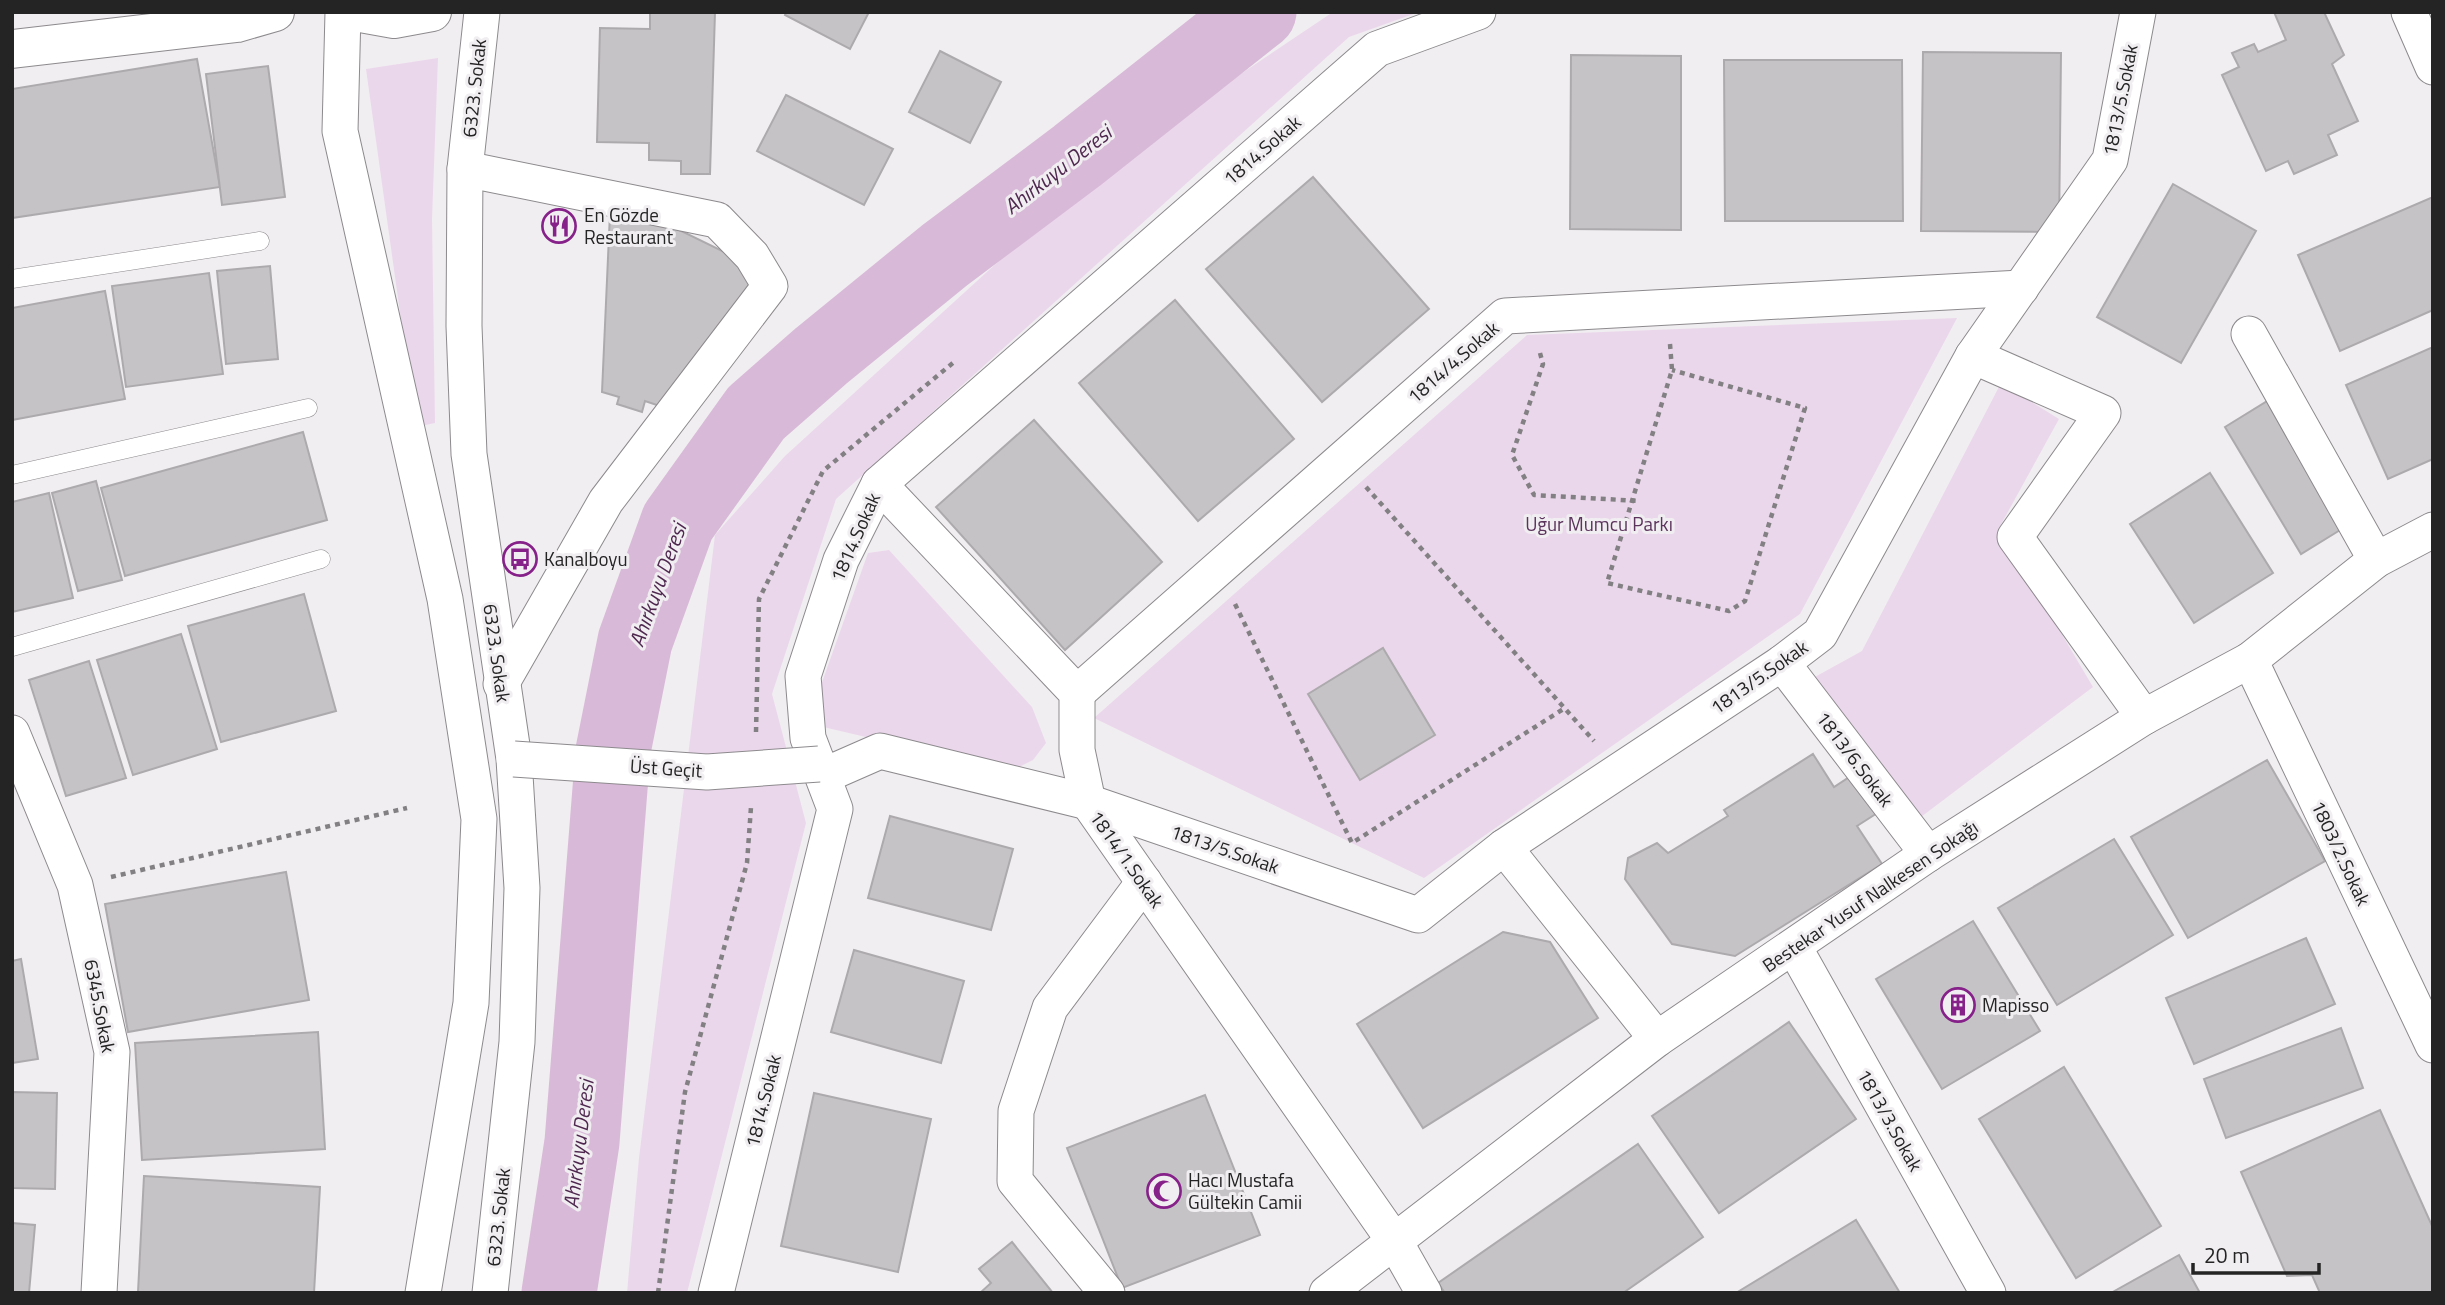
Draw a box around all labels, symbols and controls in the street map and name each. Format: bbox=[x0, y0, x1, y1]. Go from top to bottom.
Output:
street label: 6323. Sokak bbox=[454, 37, 493, 139]
street label: 1813/5.Sokak bbox=[2094, 42, 2145, 158]
street label: 1814.Sokak bbox=[1216, 108, 1307, 192]
water label: Ahırkuyu Deresi bbox=[997, 115, 1120, 222]
place label: En Gözde Restaurant bbox=[584, 200, 673, 251]
restaurant icon: En Gözde Restaurant bbox=[540, 207, 578, 245]
street label: 1814/4.Sokak bbox=[1400, 314, 1505, 410]
street label: 1814.Sokak bbox=[822, 488, 887, 586]
park label: Uğur Mumcu Parkı bbox=[1525, 509, 1673, 538]
water label: Ahırkuyu Deresi bbox=[620, 516, 695, 651]
bus stop icon: Kanalboyu bbox=[501, 540, 539, 578]
place label: Kanalboyu bbox=[544, 544, 628, 573]
street label: 6323. Sokak bbox=[476, 602, 519, 704]
street label: 1813/5.Sokak bbox=[1704, 632, 1813, 721]
street label: 1813/6.Sokak bbox=[1810, 705, 1901, 813]
street label: Üst Geçit bbox=[629, 751, 703, 785]
street label: 1803/2.Sokak bbox=[2304, 795, 2379, 910]
street label: 1814/1.Sokak bbox=[1083, 804, 1172, 913]
street label: Bestekar Yusuf Nalkesen Sokağı bbox=[1756, 812, 1984, 979]
street label: 1813/5.Sokak bbox=[1167, 816, 1283, 881]
street label: 6345.Sokak bbox=[77, 957, 124, 1055]
building icon: Mapisso bbox=[1939, 986, 1977, 1024]
place label: Mapisso bbox=[1982, 990, 2049, 1019]
street label: 1814.Sokak bbox=[737, 1051, 788, 1150]
street label: 1813/3.Sokak bbox=[1850, 1063, 1931, 1176]
water label: Ahırkuyu Deresi bbox=[554, 1075, 602, 1210]
place label: Hacı Mustafa Gültekin Camii bbox=[1188, 1165, 1302, 1216]
street label: 6323. Sokak bbox=[478, 1166, 517, 1268]
mosque icon: Hacı Mustafa Gültekin Camii bbox=[1145, 1172, 1183, 1210]
scale bar bbox=[2193, 1232, 2319, 1276]
text: 20 m bbox=[2204, 1239, 2250, 1271]

